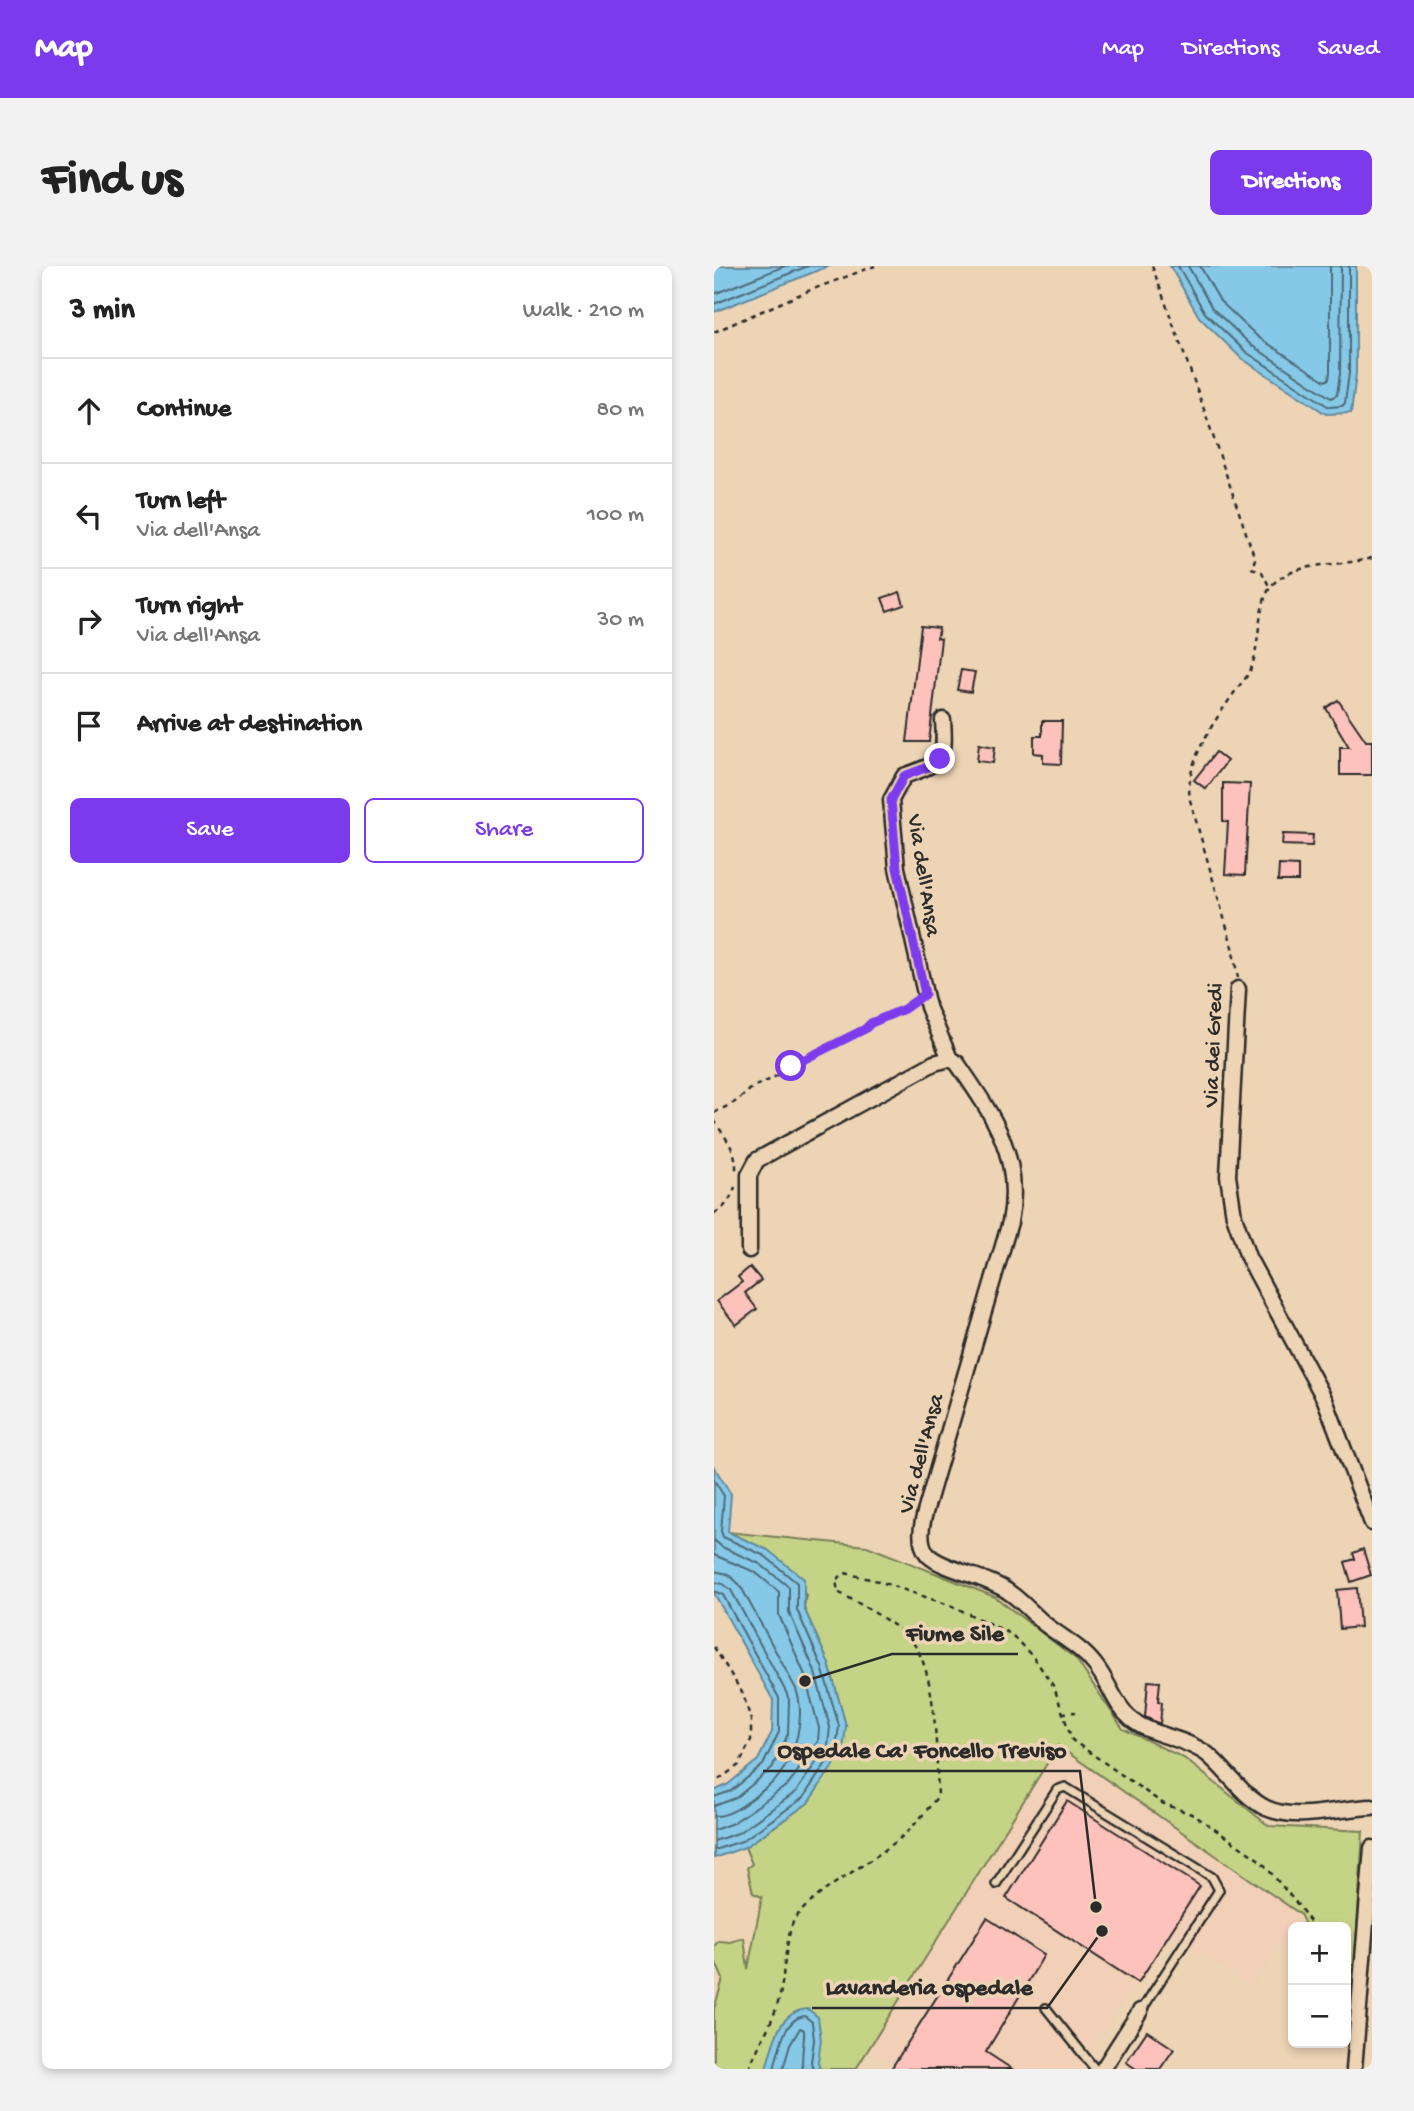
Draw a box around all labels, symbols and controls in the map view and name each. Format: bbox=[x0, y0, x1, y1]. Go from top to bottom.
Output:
text: Map bbox=[35, 30, 92, 68]
text: Map bbox=[1102, 35, 1144, 64]
text: Directions bbox=[1182, 35, 1280, 64]
text: Saved bbox=[1318, 35, 1379, 64]
button: Directions bbox=[1210, 150, 1372, 215]
text: Find us bbox=[42, 153, 182, 211]
text: 3 min bbox=[70, 294, 135, 329]
text: Walk · 210 m bbox=[523, 298, 644, 325]
icon: ahead bbox=[70, 392, 108, 430]
text: Continue bbox=[137, 395, 231, 426]
text: 80 m bbox=[597, 397, 644, 424]
text: Turn left bbox=[137, 487, 225, 518]
icon: left bbox=[70, 497, 108, 535]
text: 100 m bbox=[587, 502, 644, 529]
text: Via dell'Ansa bbox=[137, 518, 260, 545]
text: Turn right bbox=[137, 592, 241, 623]
icon: right bbox=[70, 602, 108, 640]
text: 30 m bbox=[597, 607, 644, 634]
text: Via dell'Ansa bbox=[137, 623, 260, 650]
icon: arrive bbox=[70, 707, 108, 745]
text: Arrive at destination bbox=[137, 710, 362, 741]
route end bbox=[924, 743, 955, 774]
button: Save bbox=[70, 798, 350, 863]
button: Share bbox=[364, 798, 644, 863]
street label: Via dell'Ansa bbox=[899, 812, 946, 940]
street label: Via dei Gredi bbox=[1199, 982, 1230, 1109]
route start bbox=[775, 1050, 806, 1081]
street label: Via dell'Ansa bbox=[893, 1390, 952, 1518]
callout: Fiume Sile bbox=[892, 1609, 1018, 1654]
text: Fiume Sile bbox=[905, 1621, 1006, 1650]
callout: Ospedale Ca' Foncello Treviso bbox=[763, 1726, 1080, 1771]
text: Ospedale Ca' Foncello Treviso bbox=[778, 1738, 1067, 1767]
map controls bbox=[1288, 1922, 1351, 2048]
button: + bbox=[1288, 1922, 1351, 1985]
callout: Lavanderia ospedale bbox=[812, 1963, 1047, 2008]
text: Lavanderia ospedale bbox=[825, 1975, 1034, 2004]
button: − bbox=[1288, 1985, 1351, 2048]

